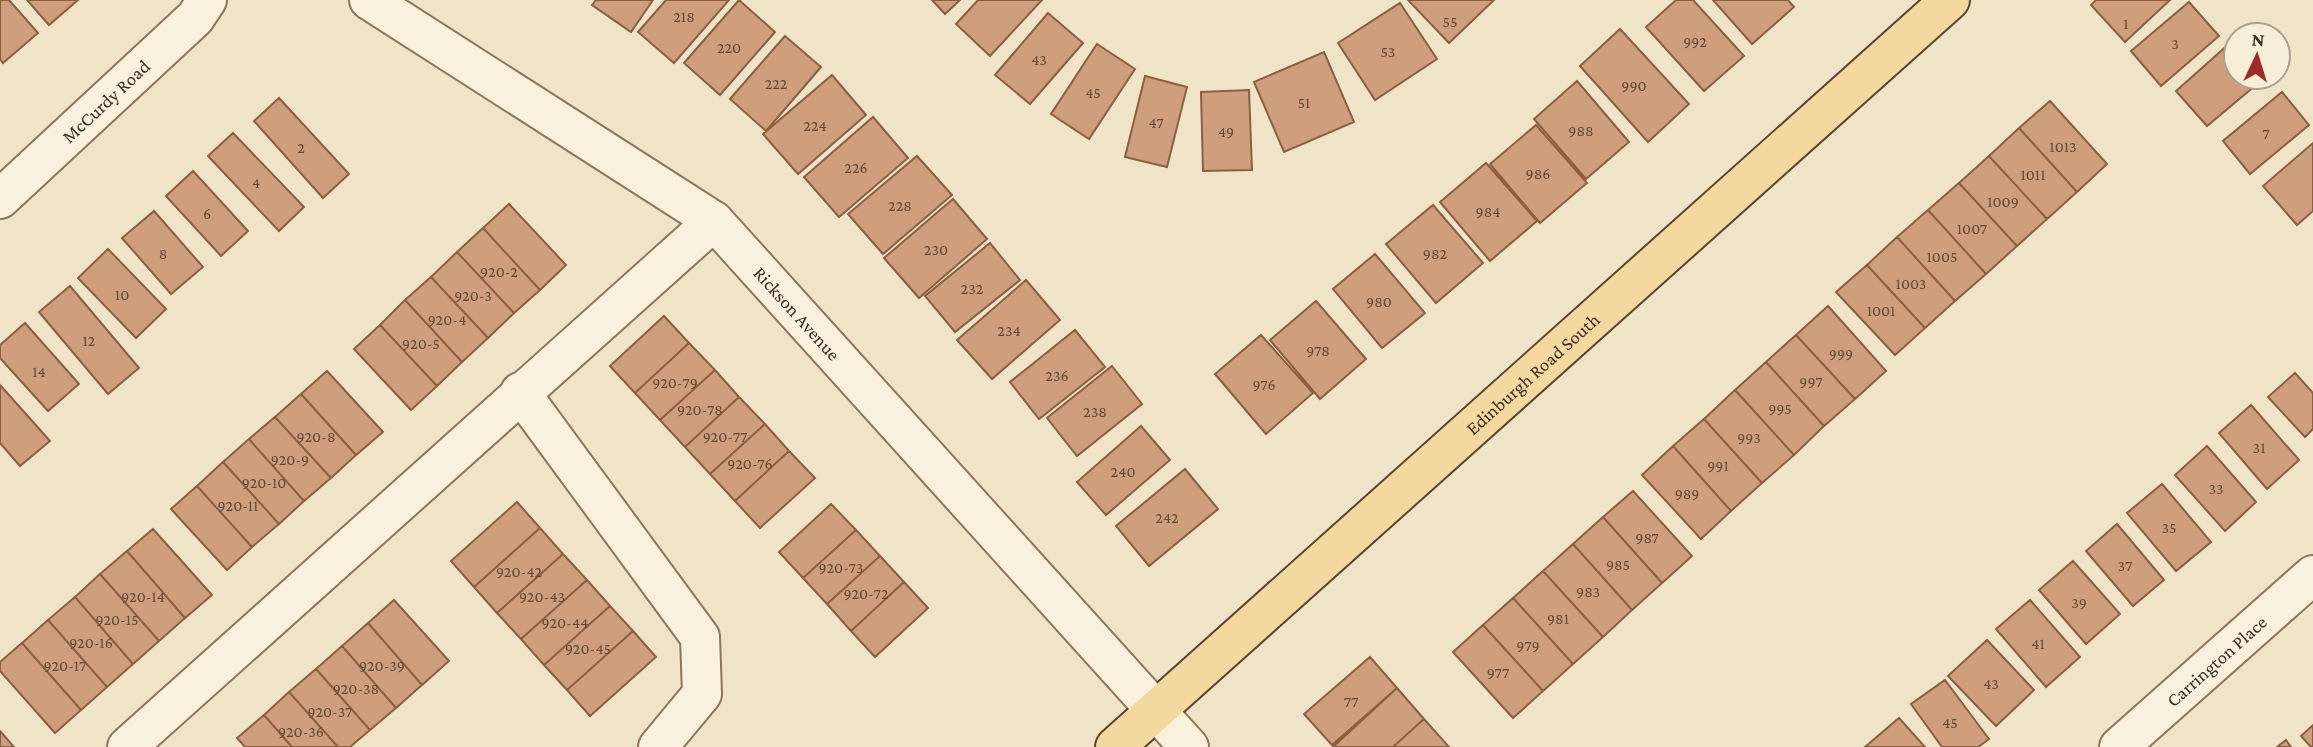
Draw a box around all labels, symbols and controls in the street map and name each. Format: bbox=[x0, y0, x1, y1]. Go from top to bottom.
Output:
house number: 218 bbox=[673, 8, 695, 25]
house number: 55 bbox=[1443, 13, 1457, 30]
house number: 1 bbox=[2123, 15, 2129, 32]
north arrow bbox=[2222, 21, 2292, 91]
text: N bbox=[2251, 29, 2265, 50]
house number: 992 bbox=[1683, 33, 1707, 50]
house number: 3 bbox=[2171, 35, 2179, 52]
house number: 220 bbox=[717, 39, 741, 56]
house number: 53 bbox=[1381, 43, 1395, 60]
house number: 43 bbox=[1031, 51, 1047, 68]
street label: McCurdy Road bbox=[58, 56, 154, 147]
house number: 222 bbox=[765, 75, 788, 92]
house number: 990 bbox=[1621, 77, 1647, 94]
house number: 45 bbox=[1085, 84, 1101, 101]
house number: 51 bbox=[1298, 94, 1310, 111]
house number: 47 bbox=[1148, 114, 1164, 131]
house number: 224 bbox=[803, 117, 827, 134]
house number: 988 bbox=[1568, 122, 1594, 139]
house number: 49 bbox=[1218, 123, 1234, 140]
house number: 7 bbox=[2262, 125, 2270, 142]
house number: 1013 bbox=[2049, 138, 2077, 155]
house number: 2 bbox=[297, 139, 305, 156]
house number: 226 bbox=[844, 159, 868, 176]
house number: 986 bbox=[1526, 165, 1550, 182]
house number: 1011 bbox=[2021, 166, 2045, 183]
house number: 4 bbox=[252, 174, 260, 191]
house number: 1009 bbox=[1987, 193, 2019, 210]
house number: 228 bbox=[888, 197, 912, 214]
house number: 984 bbox=[1476, 203, 1500, 220]
house number: 6 bbox=[203, 205, 211, 222]
house number: 1007 bbox=[1957, 220, 1988, 237]
house number: 230 bbox=[924, 241, 948, 258]
house number: 8 bbox=[159, 245, 167, 262]
house number: 982 bbox=[1423, 245, 1448, 262]
house number: 1005 bbox=[1927, 248, 1957, 265]
street label: Rickson Avenue bbox=[749, 262, 845, 365]
house number: 920-2 bbox=[480, 263, 518, 280]
house number: 1003 bbox=[1896, 275, 1926, 292]
house number: 232 bbox=[961, 280, 984, 297]
house number: 10 bbox=[115, 286, 129, 303]
house number: 920-3 bbox=[454, 287, 492, 304]
house number: 980 bbox=[1366, 293, 1392, 310]
house number: 1001 bbox=[1867, 302, 1895, 319]
street label: Edinburgh Road South bbox=[1462, 309, 1604, 439]
house number: 920-4 bbox=[428, 311, 466, 328]
house number: 234 bbox=[997, 322, 1021, 339]
house number: 12 bbox=[83, 332, 96, 349]
house number: 920-5 bbox=[402, 335, 440, 352]
house number: 978 bbox=[1306, 342, 1330, 359]
house number: 999 bbox=[1829, 345, 1853, 362]
house number: 14 bbox=[32, 363, 46, 380]
house number: 236 bbox=[1045, 367, 1069, 384]
house number: 997 bbox=[1799, 373, 1823, 390]
house number: 920-79 bbox=[652, 374, 698, 391]
house number: 976 bbox=[1252, 376, 1276, 393]
house number: 995 bbox=[1768, 400, 1792, 417]
house number: 920-78 bbox=[677, 401, 723, 418]
house number: 238 bbox=[1083, 403, 1107, 420]
house number: 920-8 bbox=[297, 428, 336, 445]
house number: 920-77 bbox=[703, 428, 748, 445]
house number: 993 bbox=[1737, 429, 1761, 446]
house number: 31 bbox=[2253, 439, 2265, 456]
house number: 920-9 bbox=[271, 451, 309, 468]
house number: 920-76 bbox=[727, 455, 773, 472]
house number: 991 bbox=[1707, 457, 1729, 474]
house number: 240 bbox=[1111, 463, 1135, 480]
house number: 920-10 bbox=[242, 474, 286, 491]
house number: 33 bbox=[2208, 480, 2224, 497]
house number: 989 bbox=[1675, 485, 1699, 502]
house number: 920-11 bbox=[218, 497, 258, 514]
house number: 242 bbox=[1155, 509, 1179, 526]
house number: 35 bbox=[2161, 519, 2177, 536]
house number: 987 bbox=[1635, 529, 1659, 546]
house number: 985 bbox=[1606, 556, 1630, 573]
house number: 37 bbox=[2118, 557, 2133, 574]
house number: 920-73 bbox=[819, 559, 863, 576]
house number: 920-42 bbox=[496, 563, 542, 580]
house number: 983 bbox=[1576, 583, 1600, 600]
house number: 920-72 bbox=[844, 585, 889, 602]
house number: 920-14 bbox=[121, 588, 165, 605]
house number: 920-43 bbox=[519, 588, 565, 605]
house number: 39 bbox=[2071, 594, 2087, 611]
house number: 981 bbox=[1547, 610, 1569, 627]
house number: 920-15 bbox=[95, 611, 139, 628]
street label: Carrington Place bbox=[2162, 611, 2271, 711]
house number: 920-44 bbox=[542, 614, 588, 631]
house number: 920-16 bbox=[69, 634, 113, 651]
house number: 41 bbox=[2031, 635, 2045, 652]
house number: 979 bbox=[1516, 637, 1540, 654]
house number: 920-45 bbox=[565, 640, 611, 657]
house number: 920-17 bbox=[44, 657, 87, 674]
house number: 920-39 bbox=[359, 657, 405, 674]
house number: 977 bbox=[1487, 664, 1510, 681]
house number: 43 bbox=[1983, 675, 1999, 692]
house number: 920-38 bbox=[333, 680, 379, 697]
house number: 77 bbox=[1344, 693, 1359, 710]
house number: 920-37 bbox=[308, 703, 353, 720]
house number: 45 bbox=[1942, 714, 1958, 731]
house number: 920-36 bbox=[278, 723, 324, 740]

